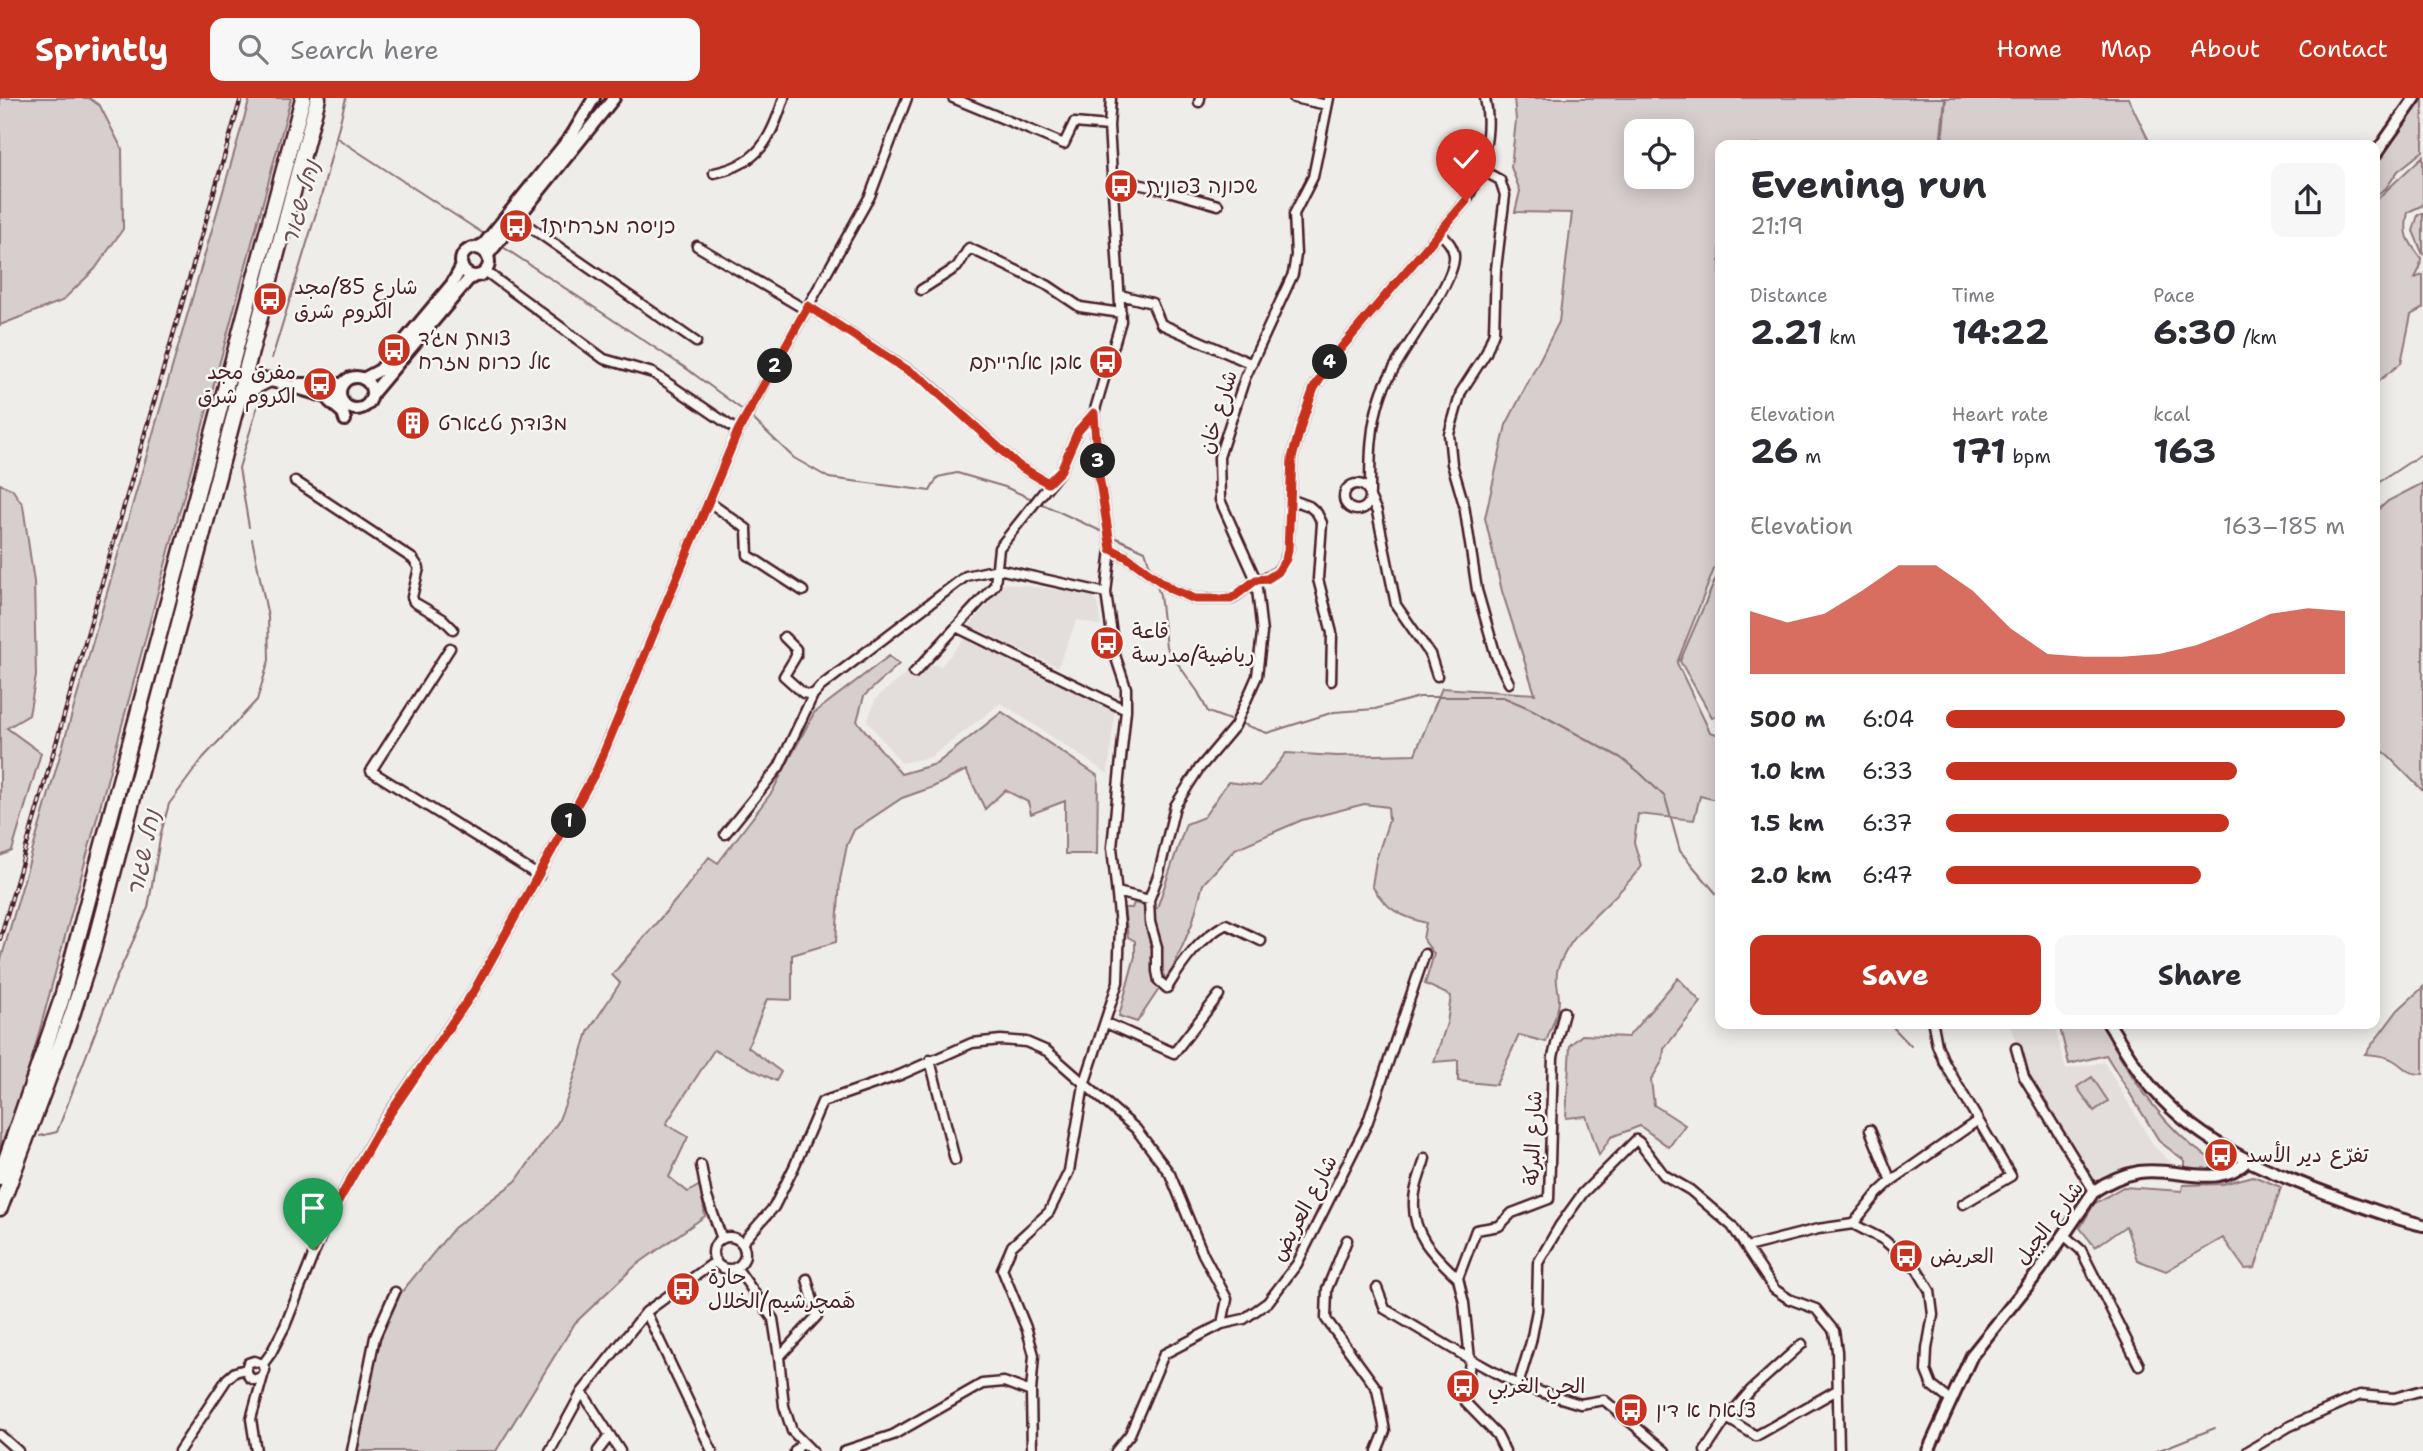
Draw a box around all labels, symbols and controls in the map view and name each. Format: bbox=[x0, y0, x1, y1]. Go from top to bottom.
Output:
search box bbox=[210, 18, 700, 81]
text: Sprintly bbox=[35, 27, 168, 72]
icon: search bbox=[234, 30, 272, 68]
text: Search here bbox=[290, 32, 439, 67]
text: Home bbox=[1996, 33, 2062, 65]
text: Map bbox=[2100, 33, 2152, 65]
text: About bbox=[2190, 33, 2260, 65]
text: Contact bbox=[2298, 33, 2388, 65]
map controls bbox=[1624, 119, 1694, 189]
button: locate bbox=[1624, 119, 1694, 189]
pin bbox=[1436, 129, 1496, 201]
icon: check bbox=[1447, 140, 1485, 178]
water label: נחל שגור bbox=[274, 156, 327, 249]
text: Evening run bbox=[1750, 159, 1987, 210]
button: share bbox=[2271, 163, 2345, 237]
bus stop icon: שכונה צפונית bbox=[1102, 167, 1140, 205]
place label: שכונה צפונית bbox=[1146, 172, 1257, 200]
bus stop icon: כניסה מזרחית1 bbox=[497, 207, 535, 245]
text: 21:19 bbox=[1750, 211, 1803, 241]
place label: כניסה מזרחית1 bbox=[540, 212, 675, 240]
place label: شارع 85/مجد الكروم شرق bbox=[294, 273, 418, 327]
bus stop icon: شارع 85/مجد الكروم شرق bbox=[251, 280, 289, 318]
text: Distance bbox=[1750, 283, 1828, 308]
text: Time bbox=[1952, 283, 1995, 308]
text: Pace bbox=[2153, 283, 2195, 308]
text: 2.21 bbox=[1750, 308, 1823, 355]
text: 14:22 bbox=[1952, 308, 2049, 355]
text: 6:30 bbox=[2153, 308, 2236, 355]
place label: צומת מג׳ד אל כרום מזרח bbox=[418, 324, 551, 376]
text: km bbox=[1823, 325, 1856, 350]
text: /km bbox=[2236, 325, 2277, 350]
bus stop icon: צומת מג׳ד אל כרום מזרח bbox=[375, 331, 413, 369]
bus stop icon: אבן אלהייתם bbox=[1087, 343, 1125, 381]
pin: 4 bbox=[1312, 344, 1348, 380]
pin: 2 bbox=[758, 348, 792, 384]
place label: אבן אלהייתם bbox=[969, 348, 1082, 376]
text: 4 bbox=[1323, 349, 1336, 374]
text: 2 bbox=[768, 353, 781, 378]
place label: مفرق مجد الكروم شرق bbox=[198, 358, 296, 412]
bus stop icon: مفرق مجد الكروم شرق bbox=[301, 365, 339, 403]
street label: شارع خان bbox=[1192, 367, 1245, 458]
text: Elevation bbox=[1750, 402, 1835, 427]
text: Heart rate bbox=[1952, 402, 2048, 427]
text: kcal bbox=[2153, 402, 2190, 427]
building icon: מצודת טגארט bbox=[394, 404, 432, 442]
place label: מצודת טגארט bbox=[438, 409, 567, 437]
text: 26 bbox=[1750, 427, 1798, 474]
text: 171 bbox=[1952, 427, 2006, 474]
text: 163 bbox=[2153, 427, 2216, 474]
pin: 3 bbox=[1080, 444, 1116, 478]
text: m bbox=[1798, 444, 1821, 469]
text: bpm bbox=[2006, 444, 2051, 469]
text: 3 bbox=[1091, 448, 1104, 473]
text: Elevation bbox=[1750, 511, 1853, 541]
text: 163–185 m bbox=[2223, 511, 2345, 541]
place label: قاعة رياضية/مدرسة bbox=[1132, 617, 1255, 669]
bus stop icon: قاعة رياضية/مدرسة bbox=[1088, 624, 1126, 662]
text: 500 m bbox=[1750, 704, 1825, 734]
text: 6:04 bbox=[1862, 704, 1914, 734]
text: 1.0 km bbox=[1750, 756, 1825, 786]
text: 6:33 bbox=[1862, 756, 1913, 786]
pin: 1 bbox=[552, 804, 586, 838]
water label: נחל שגור bbox=[119, 806, 167, 899]
text: 1 bbox=[564, 808, 573, 833]
text: 1.5 km bbox=[1750, 808, 1824, 838]
text: 6:37 bbox=[1862, 808, 1913, 838]
text: 2.0 km bbox=[1750, 860, 1832, 890]
text: 6:47 bbox=[1862, 860, 1913, 890]
button: Save bbox=[1750, 935, 2041, 1015]
button: Share bbox=[2055, 935, 2345, 1015]
street label: شارع البركة bbox=[1517, 1090, 1550, 1186]
bus stop icon: تفرّع دير الأسد bbox=[2202, 1136, 2240, 1174]
place label: تفرّع دير الأسد bbox=[2246, 1141, 2370, 1169]
street label: شارع العريض bbox=[1264, 1150, 1345, 1266]
street label: شارع الجبل bbox=[2008, 1175, 2091, 1271]
pin bbox=[283, 1178, 343, 1250]
icon: arrive bbox=[294, 1189, 332, 1227]
bus stop icon: العريض bbox=[1887, 1237, 1925, 1275]
place label: العريض bbox=[1930, 1242, 1994, 1270]
place label: حارة هَمچرشيم/الخلال bbox=[708, 1263, 855, 1317]
bus stop icon: حارة هَمچرشيم/الخلال bbox=[664, 1270, 702, 1308]
bus stop icon: الحي الغربي bbox=[1444, 1367, 1482, 1405]
place label: الحي الغربي bbox=[1488, 1372, 1585, 1405]
bus stop icon: צלאח א דין bbox=[1612, 1391, 1650, 1429]
place label: צלאח א דין bbox=[1656, 1396, 1756, 1424]

